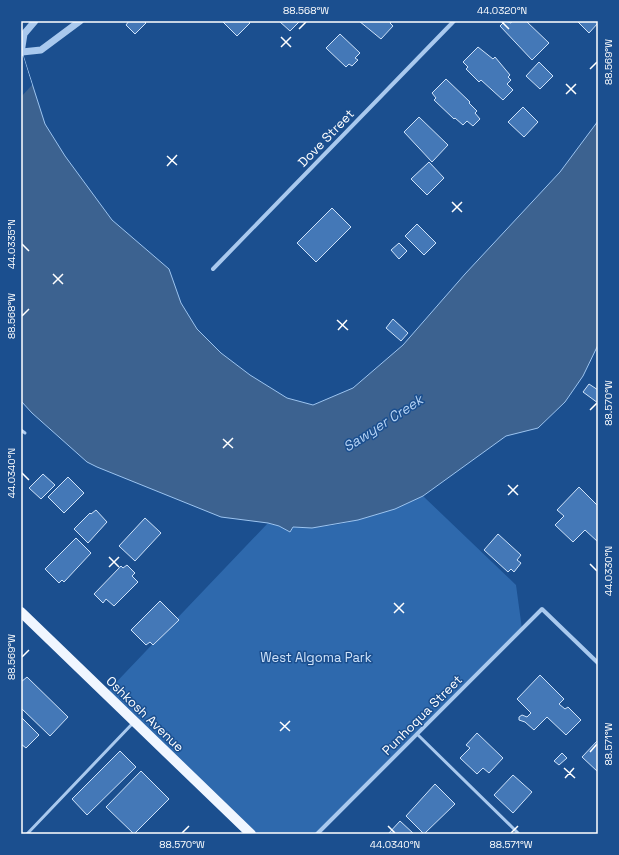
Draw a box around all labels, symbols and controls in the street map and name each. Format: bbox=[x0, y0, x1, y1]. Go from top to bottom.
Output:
text: 88.568°W bbox=[283, 4, 329, 17]
text: 44.0320°N bbox=[477, 4, 527, 17]
text: 88.569°W bbox=[602, 39, 615, 85]
street label: Dove Street bbox=[294, 106, 358, 170]
text: 44.0335°N bbox=[5, 219, 18, 269]
text: 88.568°W bbox=[5, 293, 18, 339]
text: 88.570°W bbox=[602, 380, 615, 426]
water label: Sawyer Creek bbox=[340, 390, 428, 455]
text: 44.0340°N bbox=[5, 448, 18, 498]
text: 44.0330°N bbox=[602, 546, 615, 596]
text: 88.569°W bbox=[5, 634, 18, 680]
park label: West Algoma Park bbox=[260, 649, 372, 666]
street label: Punhoqua Street bbox=[378, 671, 466, 759]
street label: Oshkosh Avenue bbox=[102, 672, 188, 756]
text: 88.571°W bbox=[602, 722, 615, 766]
text: 88.570°W bbox=[159, 838, 205, 851]
text: 44.0340°N bbox=[370, 838, 420, 851]
text: 88.571°W bbox=[489, 838, 533, 851]

